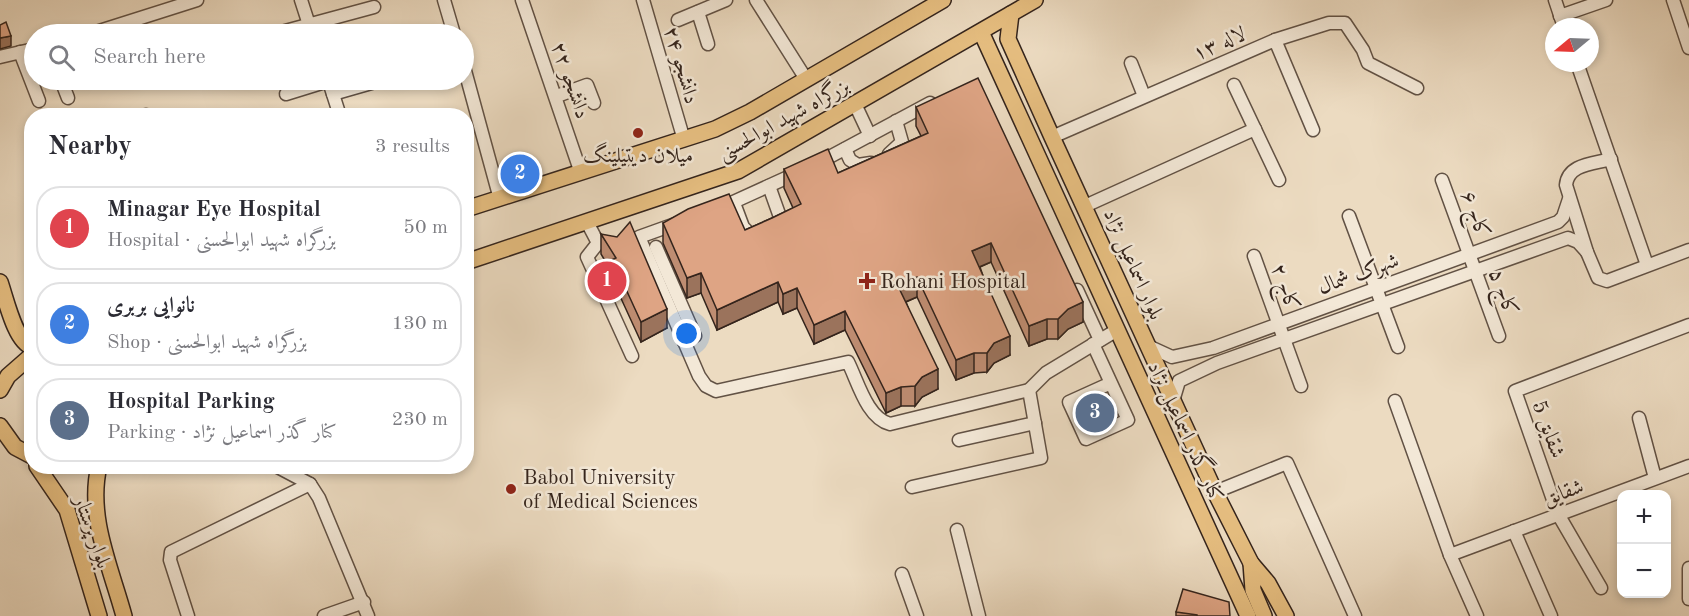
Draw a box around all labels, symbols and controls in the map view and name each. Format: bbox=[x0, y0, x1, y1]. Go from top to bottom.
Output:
north arrow bbox=[1545, 18, 1599, 72]
search box bbox=[24, 24, 474, 90]
street label: دانشجو ۲۴ bbox=[659, 24, 702, 107]
street label: لاله ۱۳ bbox=[1190, 24, 1249, 65]
street label: دانشجو ۲۲ bbox=[546, 40, 592, 122]
icon: search bbox=[45, 41, 78, 74]
text: Search here bbox=[93, 46, 206, 68]
street label: بزرگراه شهید ابوالحسنی bbox=[712, 71, 855, 168]
marker: میلان دیتیلینگ bbox=[631, 126, 645, 140]
text: Nearby bbox=[48, 134, 132, 160]
text: 3 results bbox=[375, 137, 450, 157]
place label: میلان دیتیلینگ bbox=[583, 142, 693, 167]
pin: 2 bbox=[500, 152, 540, 196]
street label: کاج ۶ bbox=[1450, 188, 1494, 243]
text: Minagar Eye Hospital bbox=[107, 199, 321, 221]
street label: بلوار اسماعیل نژاد bbox=[1096, 206, 1166, 324]
text: 1 bbox=[64, 218, 75, 238]
text: 50 m bbox=[403, 218, 448, 238]
text: Hospital · بزرگراه شهید ابوالحسنی bbox=[107, 231, 336, 251]
street label: شهرک شمال bbox=[1315, 249, 1402, 301]
pin: 1 bbox=[588, 258, 626, 304]
street label: کاج ۲ bbox=[1260, 261, 1303, 316]
street label: کاج ۵ bbox=[1478, 266, 1522, 321]
marker: Rohani Hospital bbox=[858, 272, 876, 290]
place label: Rohani Hospital bbox=[880, 272, 1026, 293]
text: نانوایی بربری bbox=[107, 295, 195, 317]
text: 2 bbox=[64, 314, 75, 334]
text: 130 m bbox=[392, 314, 448, 334]
your location bbox=[672, 319, 701, 348]
text: Shop · بزرگراه شهید ابوالحسنی bbox=[107, 333, 307, 353]
street label: کنار گذر اسماعیل نژاد bbox=[1140, 356, 1232, 506]
pin: 3 bbox=[1076, 390, 1114, 436]
text: Hospital Parking bbox=[107, 391, 275, 413]
street label: شقايق 5 bbox=[1527, 398, 1568, 461]
text: 3 bbox=[64, 410, 75, 430]
text: 230 m bbox=[392, 410, 448, 430]
text: Parking · کنار گذر اسماعیل نژاد bbox=[107, 423, 337, 443]
place label: Babol University of Medical Sciences bbox=[523, 468, 698, 513]
street label: شقايق bbox=[1540, 476, 1587, 511]
marker: Babol University of Medical Sciences bbox=[504, 482, 518, 496]
map controls bbox=[1617, 490, 1671, 598]
button: + bbox=[1617, 490, 1671, 544]
street label: بلوار پرستار bbox=[68, 492, 114, 572]
button: − bbox=[1617, 544, 1671, 598]

